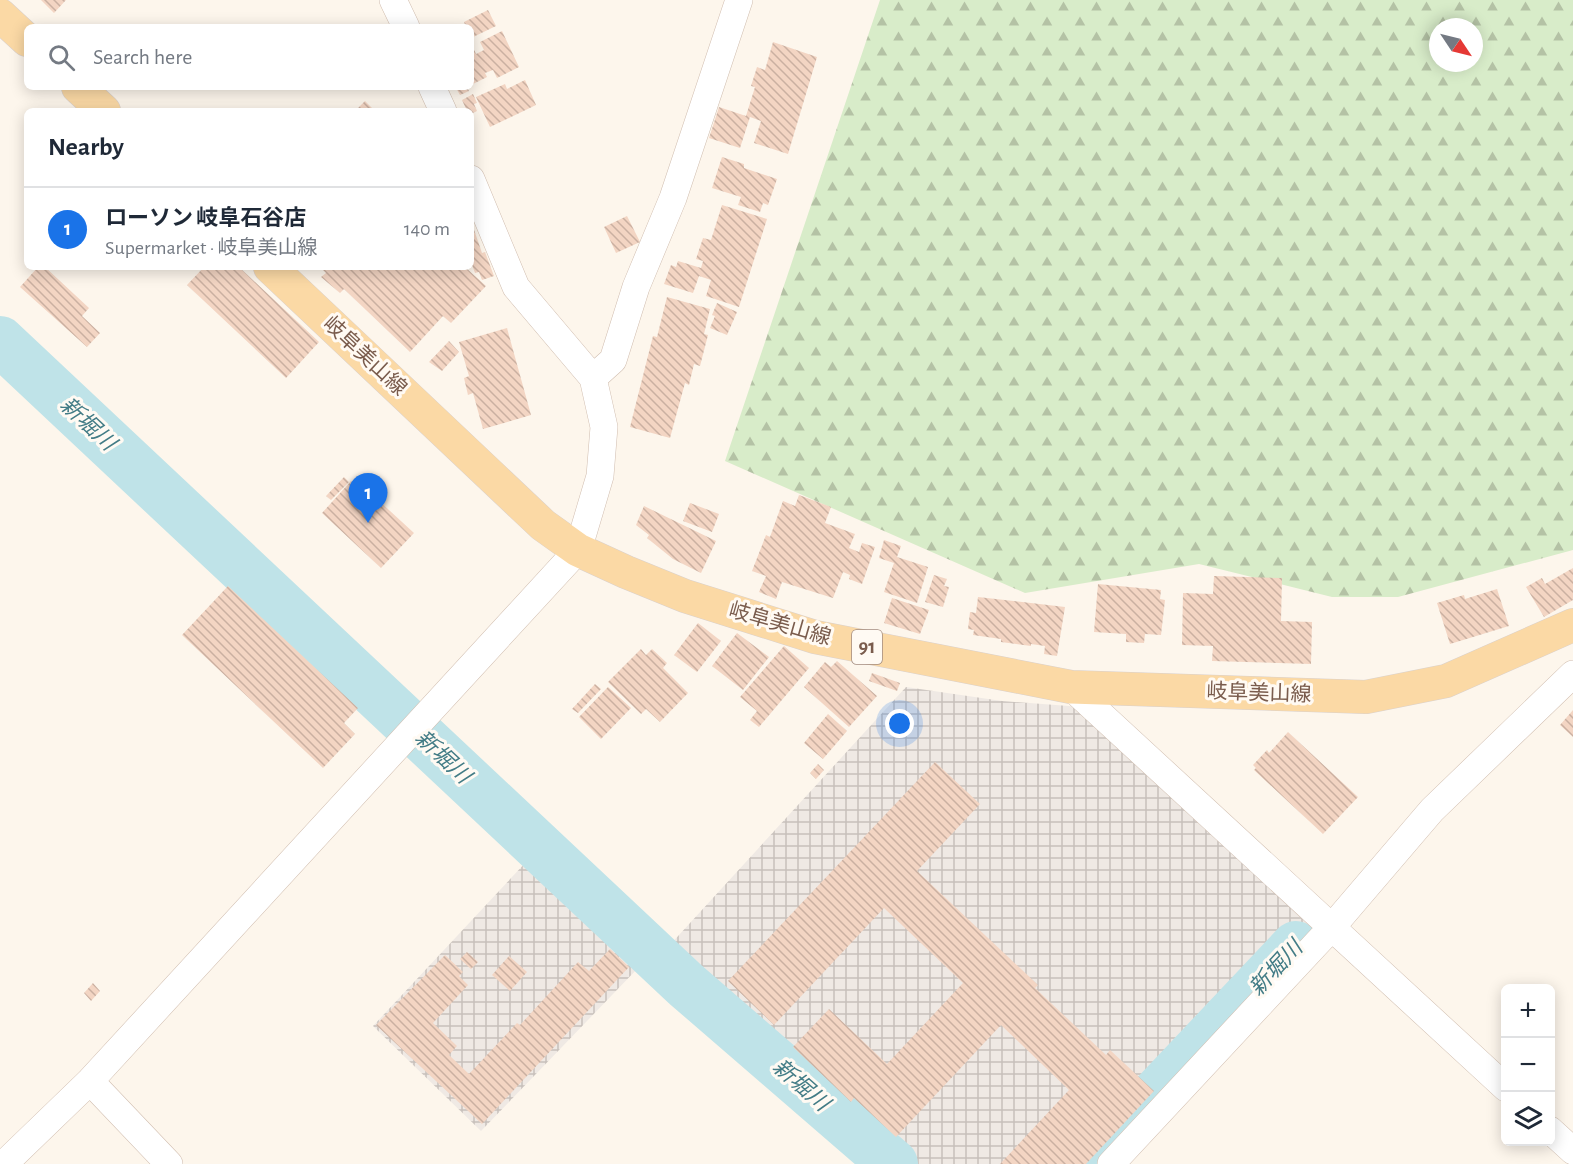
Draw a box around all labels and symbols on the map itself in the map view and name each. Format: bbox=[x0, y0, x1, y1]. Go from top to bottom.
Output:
north arrow bbox=[1429, 18, 1483, 72]
street label: 岐阜美山線 bbox=[319, 312, 411, 399]
water label: 新堀川 bbox=[56, 393, 122, 456]
pin: 1 bbox=[348, 474, 388, 523]
street label: 岐阜美山線 bbox=[727, 598, 834, 649]
road number: 91 bbox=[852, 630, 882, 664]
street label: 岐阜美山線 bbox=[1206, 680, 1312, 705]
your location bbox=[885, 709, 914, 738]
water label: 新堀川 bbox=[411, 726, 477, 789]
water label: 新堀川 bbox=[1245, 934, 1308, 1000]
water label: 新堀川 bbox=[769, 1054, 835, 1116]

